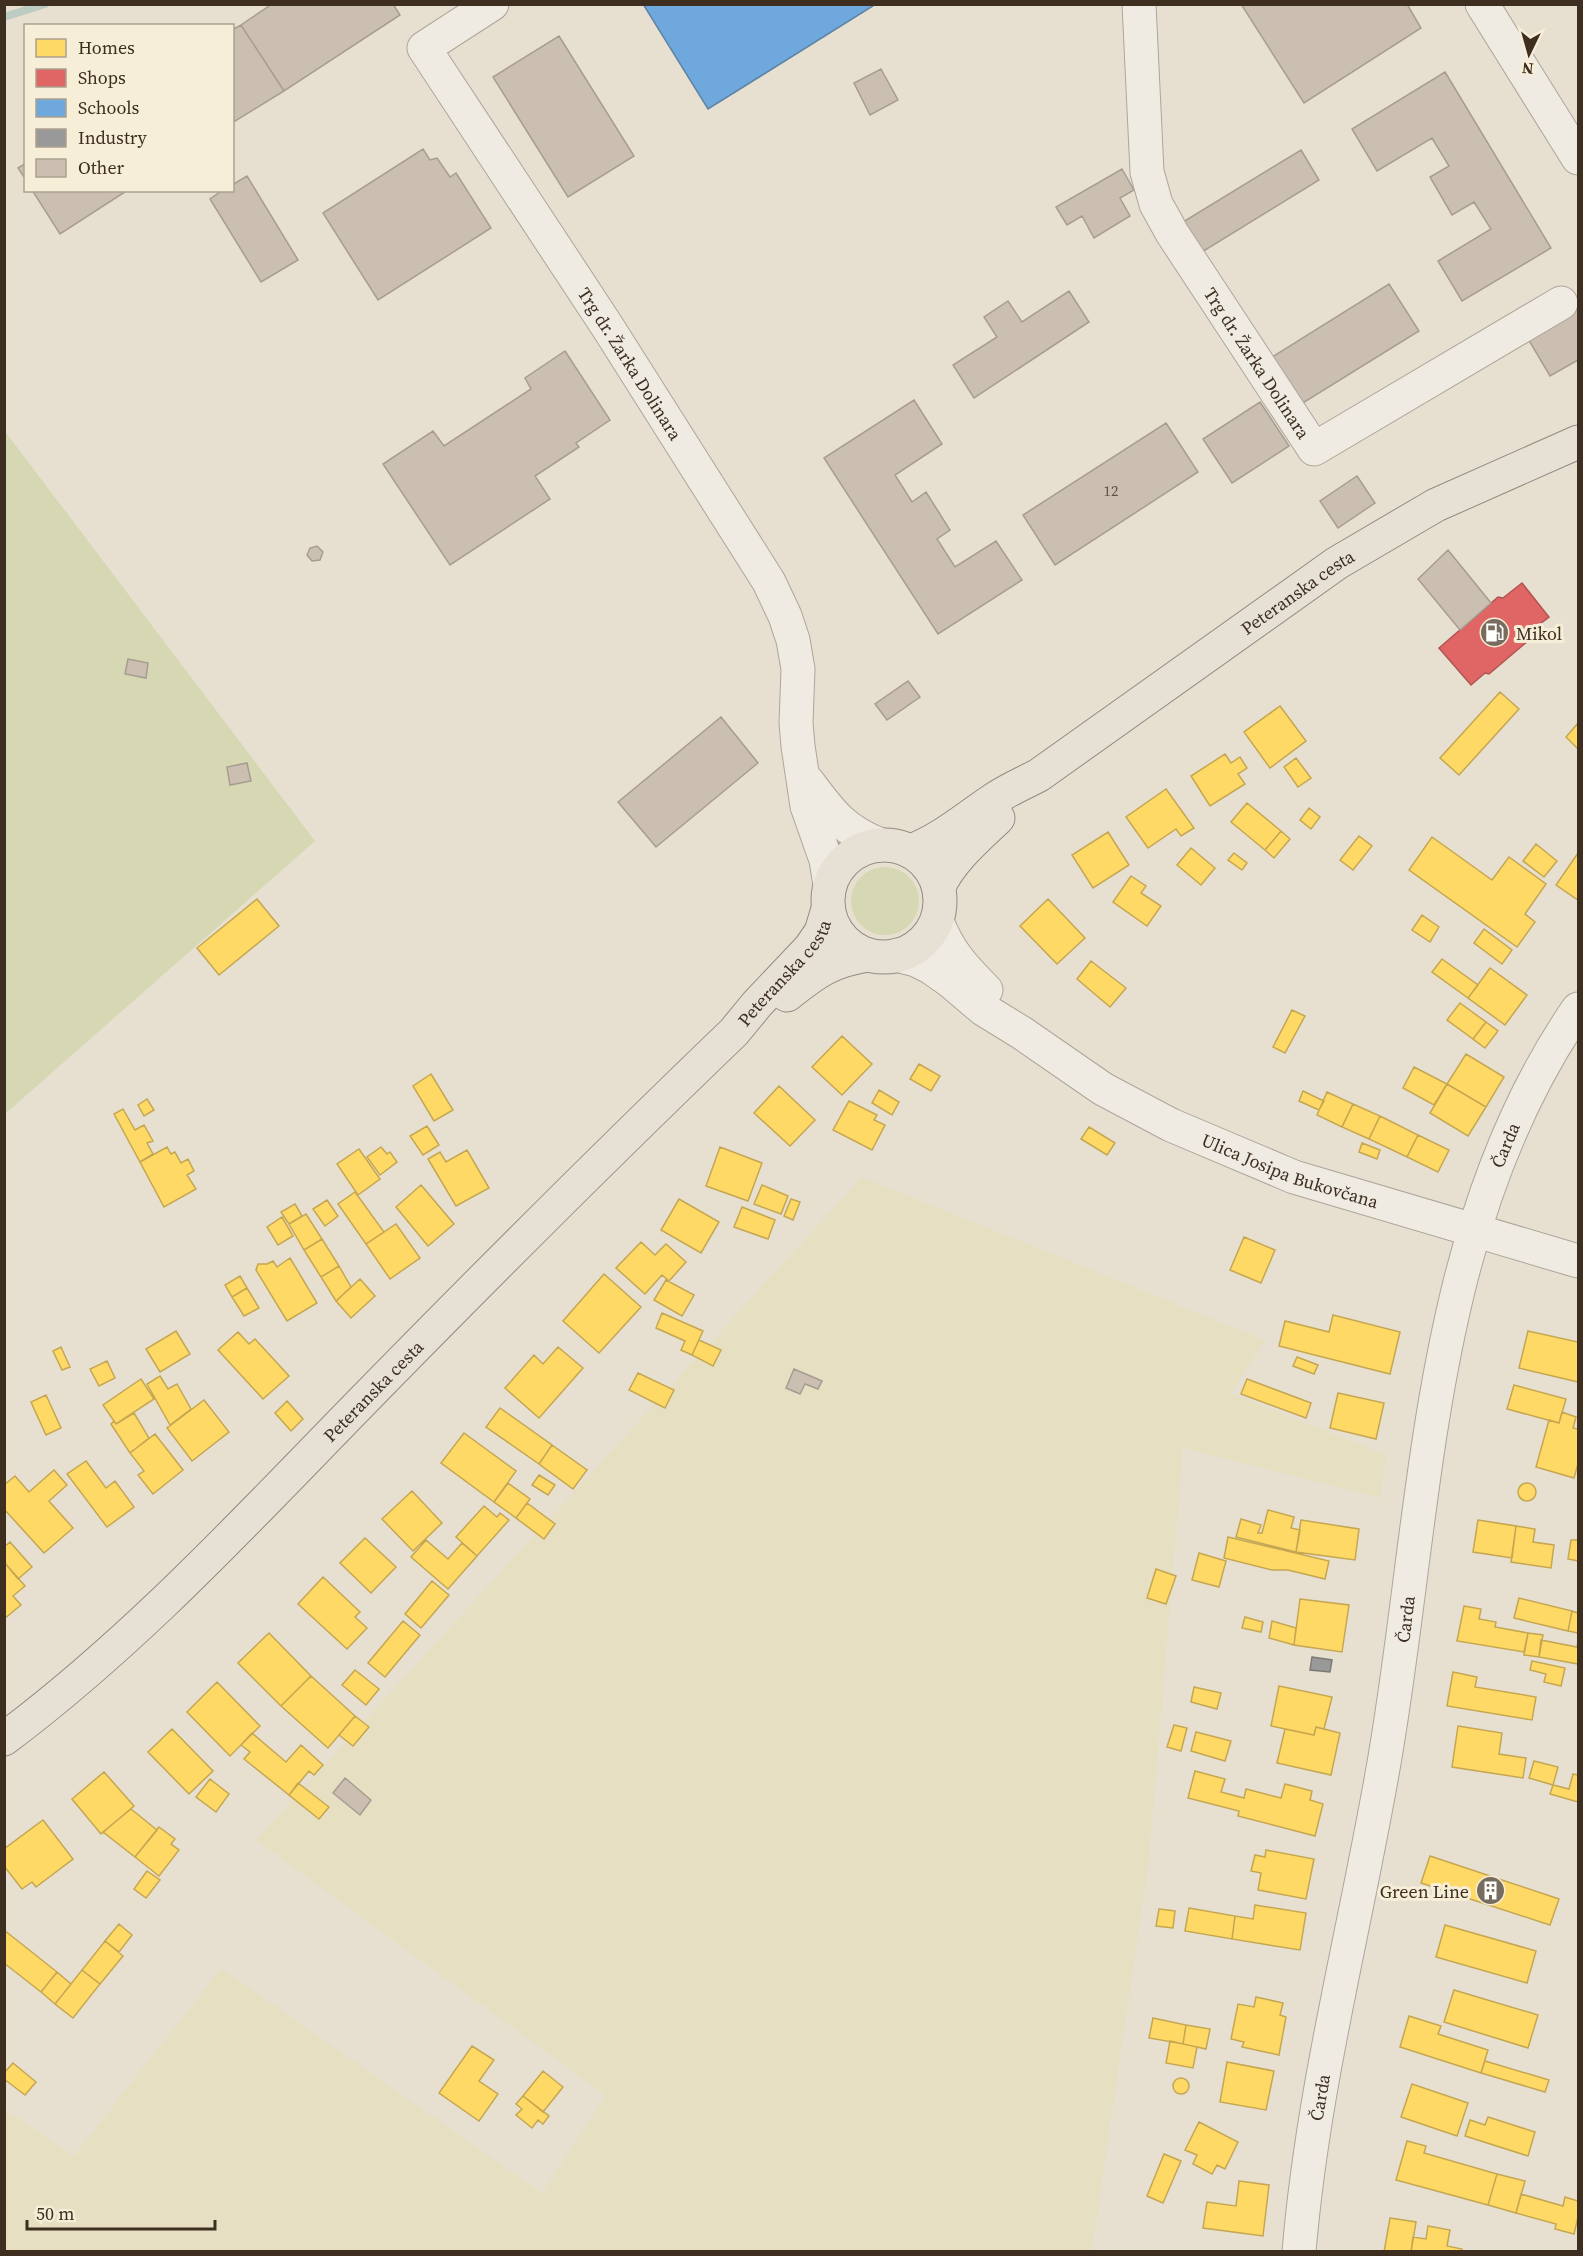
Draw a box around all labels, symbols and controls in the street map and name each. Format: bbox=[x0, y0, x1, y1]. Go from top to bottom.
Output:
legend bbox=[24, 24, 234, 192]
north arrow bbox=[1499, 24, 1559, 84]
text: Homes bbox=[78, 35, 135, 60]
text: N bbox=[1521, 57, 1534, 80]
text: Shops bbox=[78, 65, 126, 90]
text: Schools bbox=[78, 95, 140, 120]
text: Industry bbox=[78, 125, 148, 150]
text: Other bbox=[78, 155, 125, 180]
street label: Trg dr. Žarka Dolinara bbox=[572, 282, 689, 445]
street label: Trg dr. Žarka Dolinara bbox=[1198, 282, 1317, 444]
house number: 12 bbox=[1103, 480, 1119, 501]
street label: Peteranska cesta bbox=[1235, 543, 1359, 640]
fuel station icon: Mikol bbox=[1479, 617, 1511, 649]
place label: Mikol bbox=[1516, 621, 1562, 646]
street label: Peteranska cesta bbox=[732, 916, 837, 1031]
street label: Čarda bbox=[1484, 1118, 1526, 1171]
street label: Ulica Josipa Bukovčana bbox=[1198, 1127, 1382, 1214]
street label: Peteranska cesta bbox=[317, 1334, 429, 1447]
street label: Čarda bbox=[1390, 1593, 1421, 1644]
building icon: Green Line bbox=[1474, 1875, 1506, 1907]
place label: Green Line bbox=[1380, 1879, 1469, 1904]
street label: Čarda bbox=[1303, 2071, 1336, 2123]
scale bar bbox=[27, 2193, 214, 2231]
text: 50 m bbox=[36, 2201, 74, 2226]

